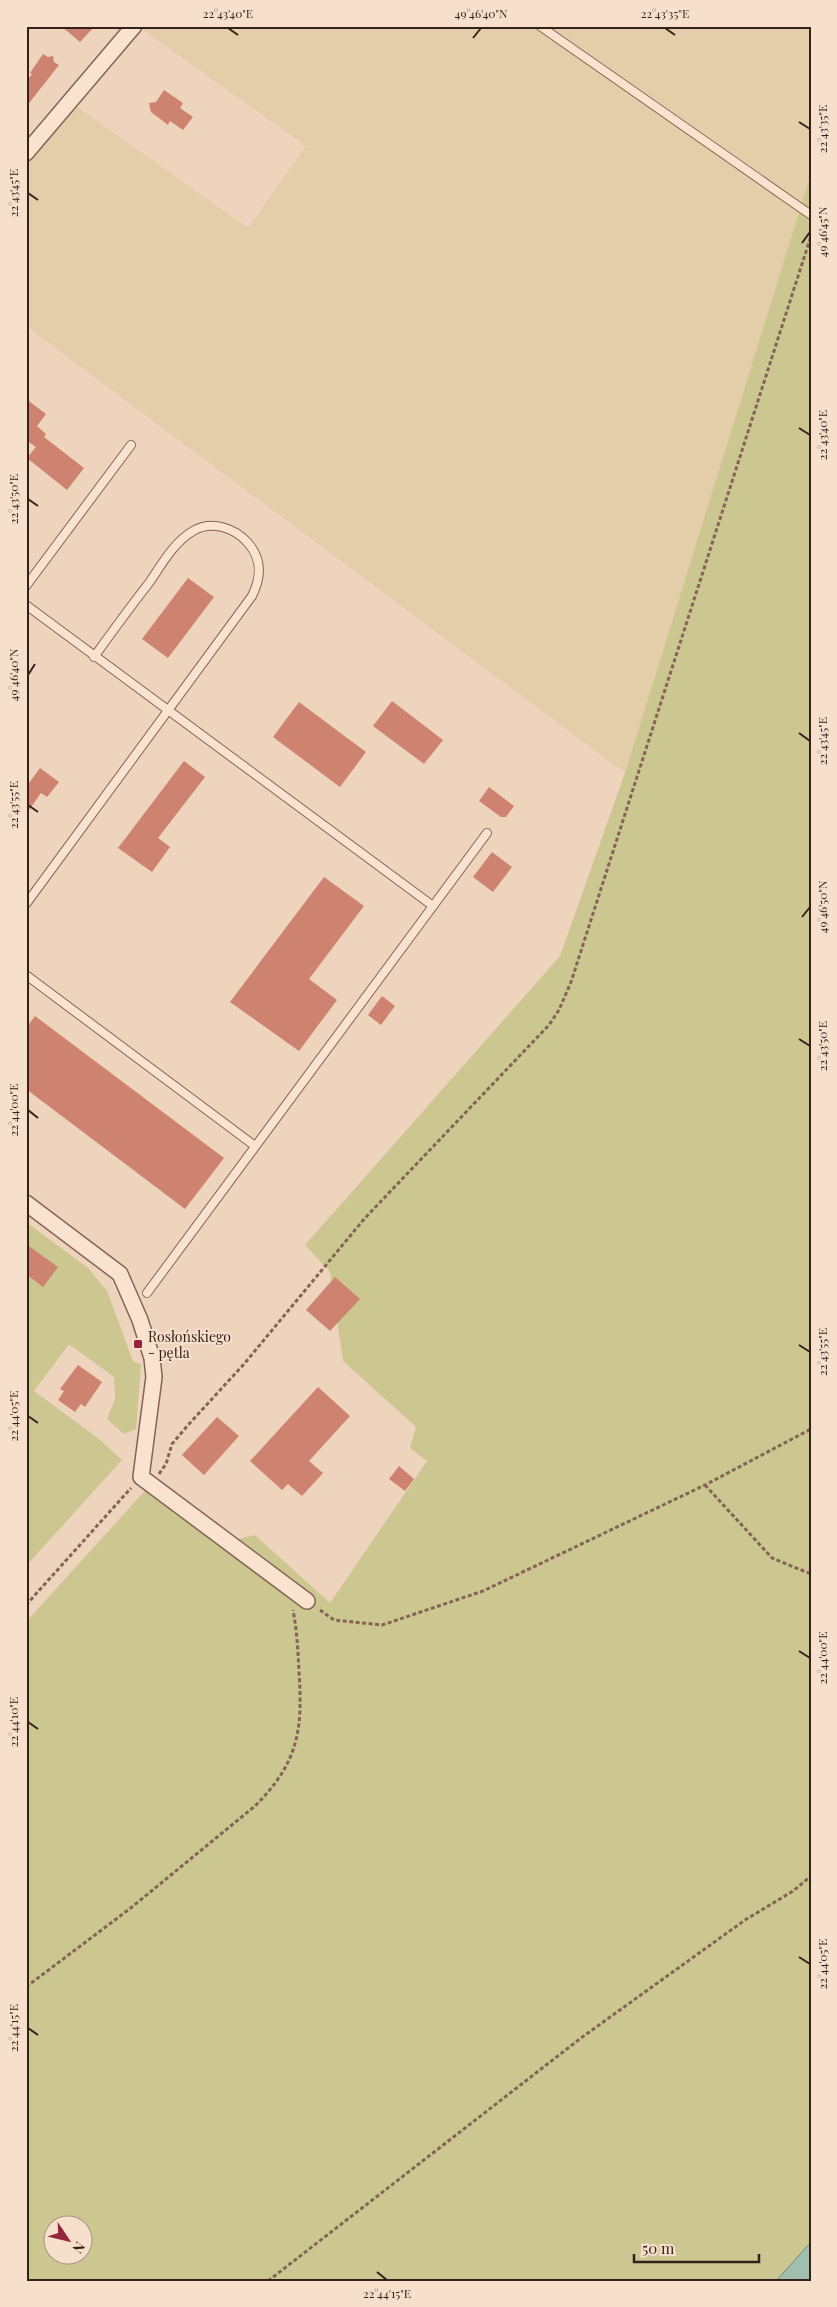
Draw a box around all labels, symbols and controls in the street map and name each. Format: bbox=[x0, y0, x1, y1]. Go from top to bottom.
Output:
text: 22°43'40"E bbox=[203, 5, 253, 21]
text: 49°46'40"N bbox=[455, 5, 508, 21]
text: 22°43'35"E bbox=[641, 5, 689, 21]
text: 22°43'35"E bbox=[814, 105, 830, 153]
text: 22°43'45"E bbox=[5, 169, 21, 217]
text: 49°46'45"N bbox=[814, 206, 830, 257]
text: 22°43'40"E bbox=[814, 410, 830, 460]
text: 22°43'50"E bbox=[5, 474, 21, 524]
text: 49°46'40"N bbox=[5, 648, 21, 701]
text: 22°43'45"E bbox=[814, 717, 830, 765]
text: 22°43'55"E bbox=[5, 781, 21, 829]
text: 49°46'50"N bbox=[814, 880, 830, 933]
text: 22°43'50"E bbox=[814, 1021, 830, 1071]
text: 22°44'00"E bbox=[5, 1084, 21, 1136]
place label: Rosłońskiego - pętla bbox=[148, 1327, 231, 1362]
text: 22°43'55"E bbox=[814, 1328, 830, 1376]
marker: Rosłońskiego - pętla bbox=[132, 1338, 144, 1350]
text: 22°44'05"E bbox=[5, 1391, 21, 1441]
text: 22°44'00"E bbox=[814, 1632, 830, 1684]
text: 22°44'10"E bbox=[5, 1697, 21, 1747]
text: 22°44'05"E bbox=[814, 1939, 830, 1989]
text: 22°44'15"E bbox=[5, 2004, 21, 2052]
north arrow bbox=[42, 2214, 92, 2264]
scale bar bbox=[634, 2232, 760, 2264]
text: N bbox=[68, 2238, 90, 2257]
text: 50 m bbox=[642, 2238, 675, 2258]
text: 22°44'15"E bbox=[363, 2285, 411, 2301]

